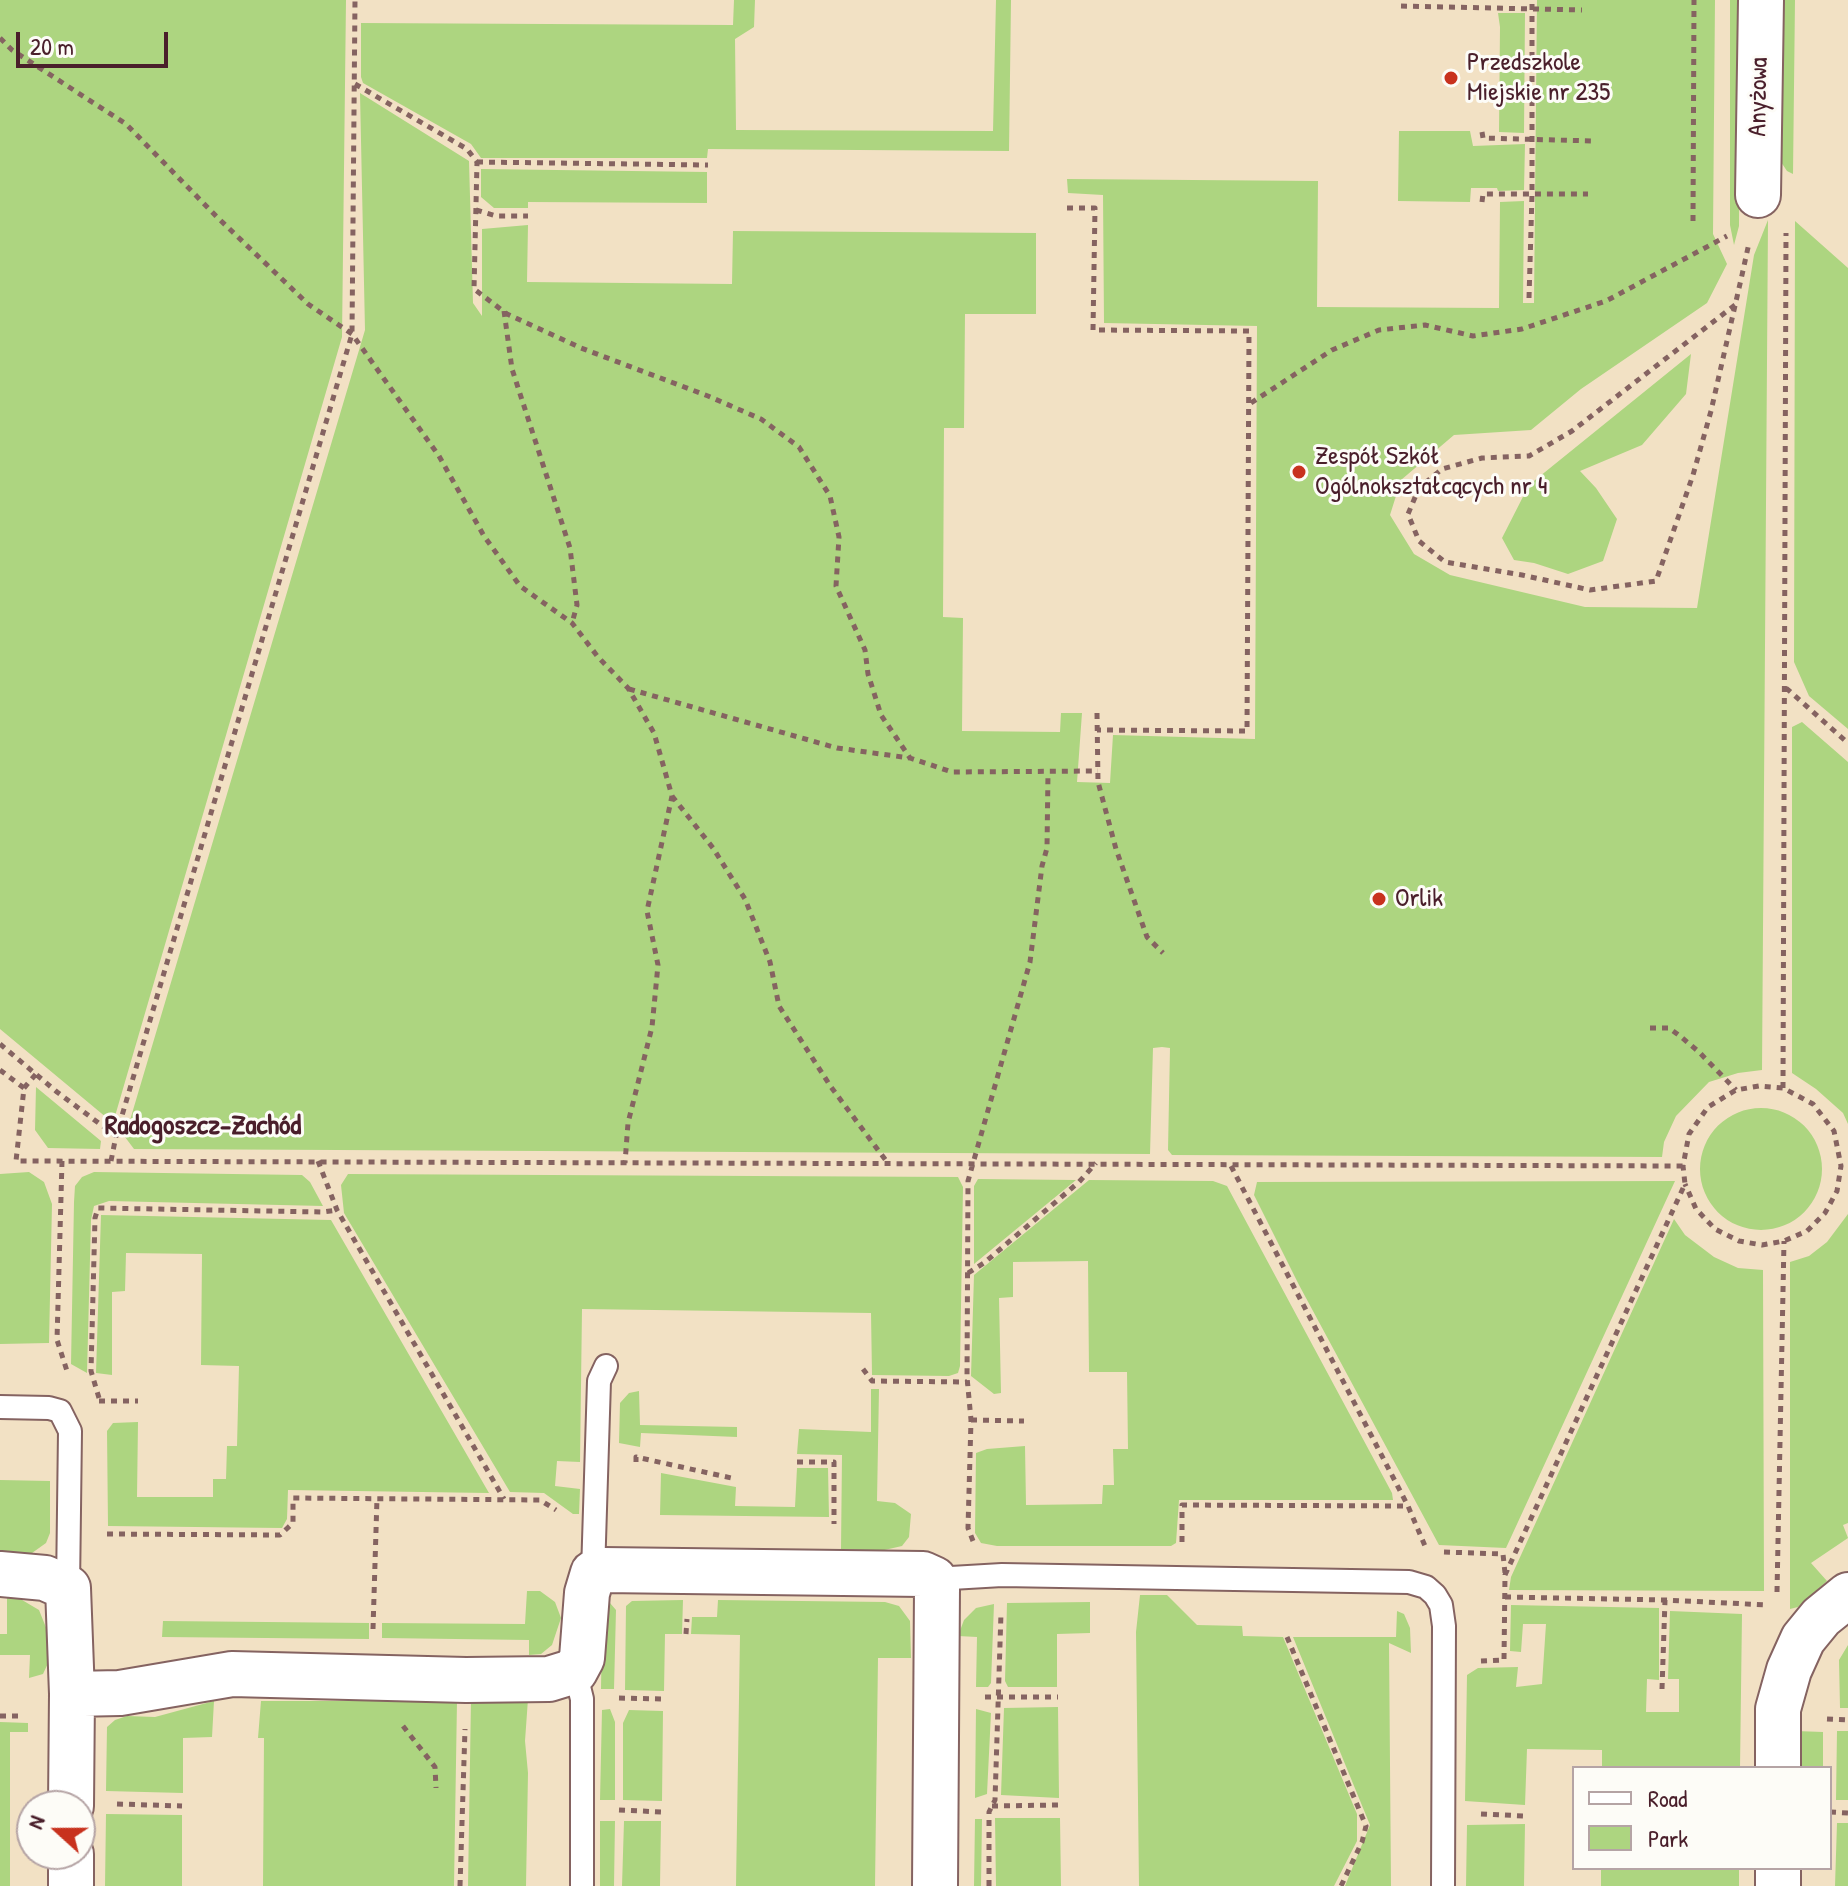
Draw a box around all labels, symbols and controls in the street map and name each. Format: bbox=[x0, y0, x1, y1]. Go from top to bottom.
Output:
scale bar bbox=[20, 16, 172, 66]
text: 20 m bbox=[30, 30, 74, 62]
place label: Przedszkole Miejskie nr 235 bbox=[1467, 47, 1610, 108]
street label: Anyżowa bbox=[1743, 57, 1775, 137]
marker: Przedszkole Miejskie nr 235 bbox=[1442, 69, 1460, 87]
place label: Zespół Szkół Ogólnokształcących nr 4 bbox=[1315, 441, 1547, 502]
marker: Zespół Szkół Ogólnokształcących nr 4 bbox=[1290, 463, 1308, 481]
place label: Orlik bbox=[1395, 883, 1443, 915]
marker: Orlik bbox=[1370, 890, 1388, 908]
district label: Radogoszcz-Zachód bbox=[105, 1110, 301, 1144]
legend bbox=[1572, 1766, 1832, 1870]
text: Road bbox=[1648, 1782, 1687, 1814]
north arrow bbox=[16, 1790, 96, 1870]
text: N bbox=[19, 1811, 52, 1833]
text: Park bbox=[1648, 1822, 1688, 1854]

